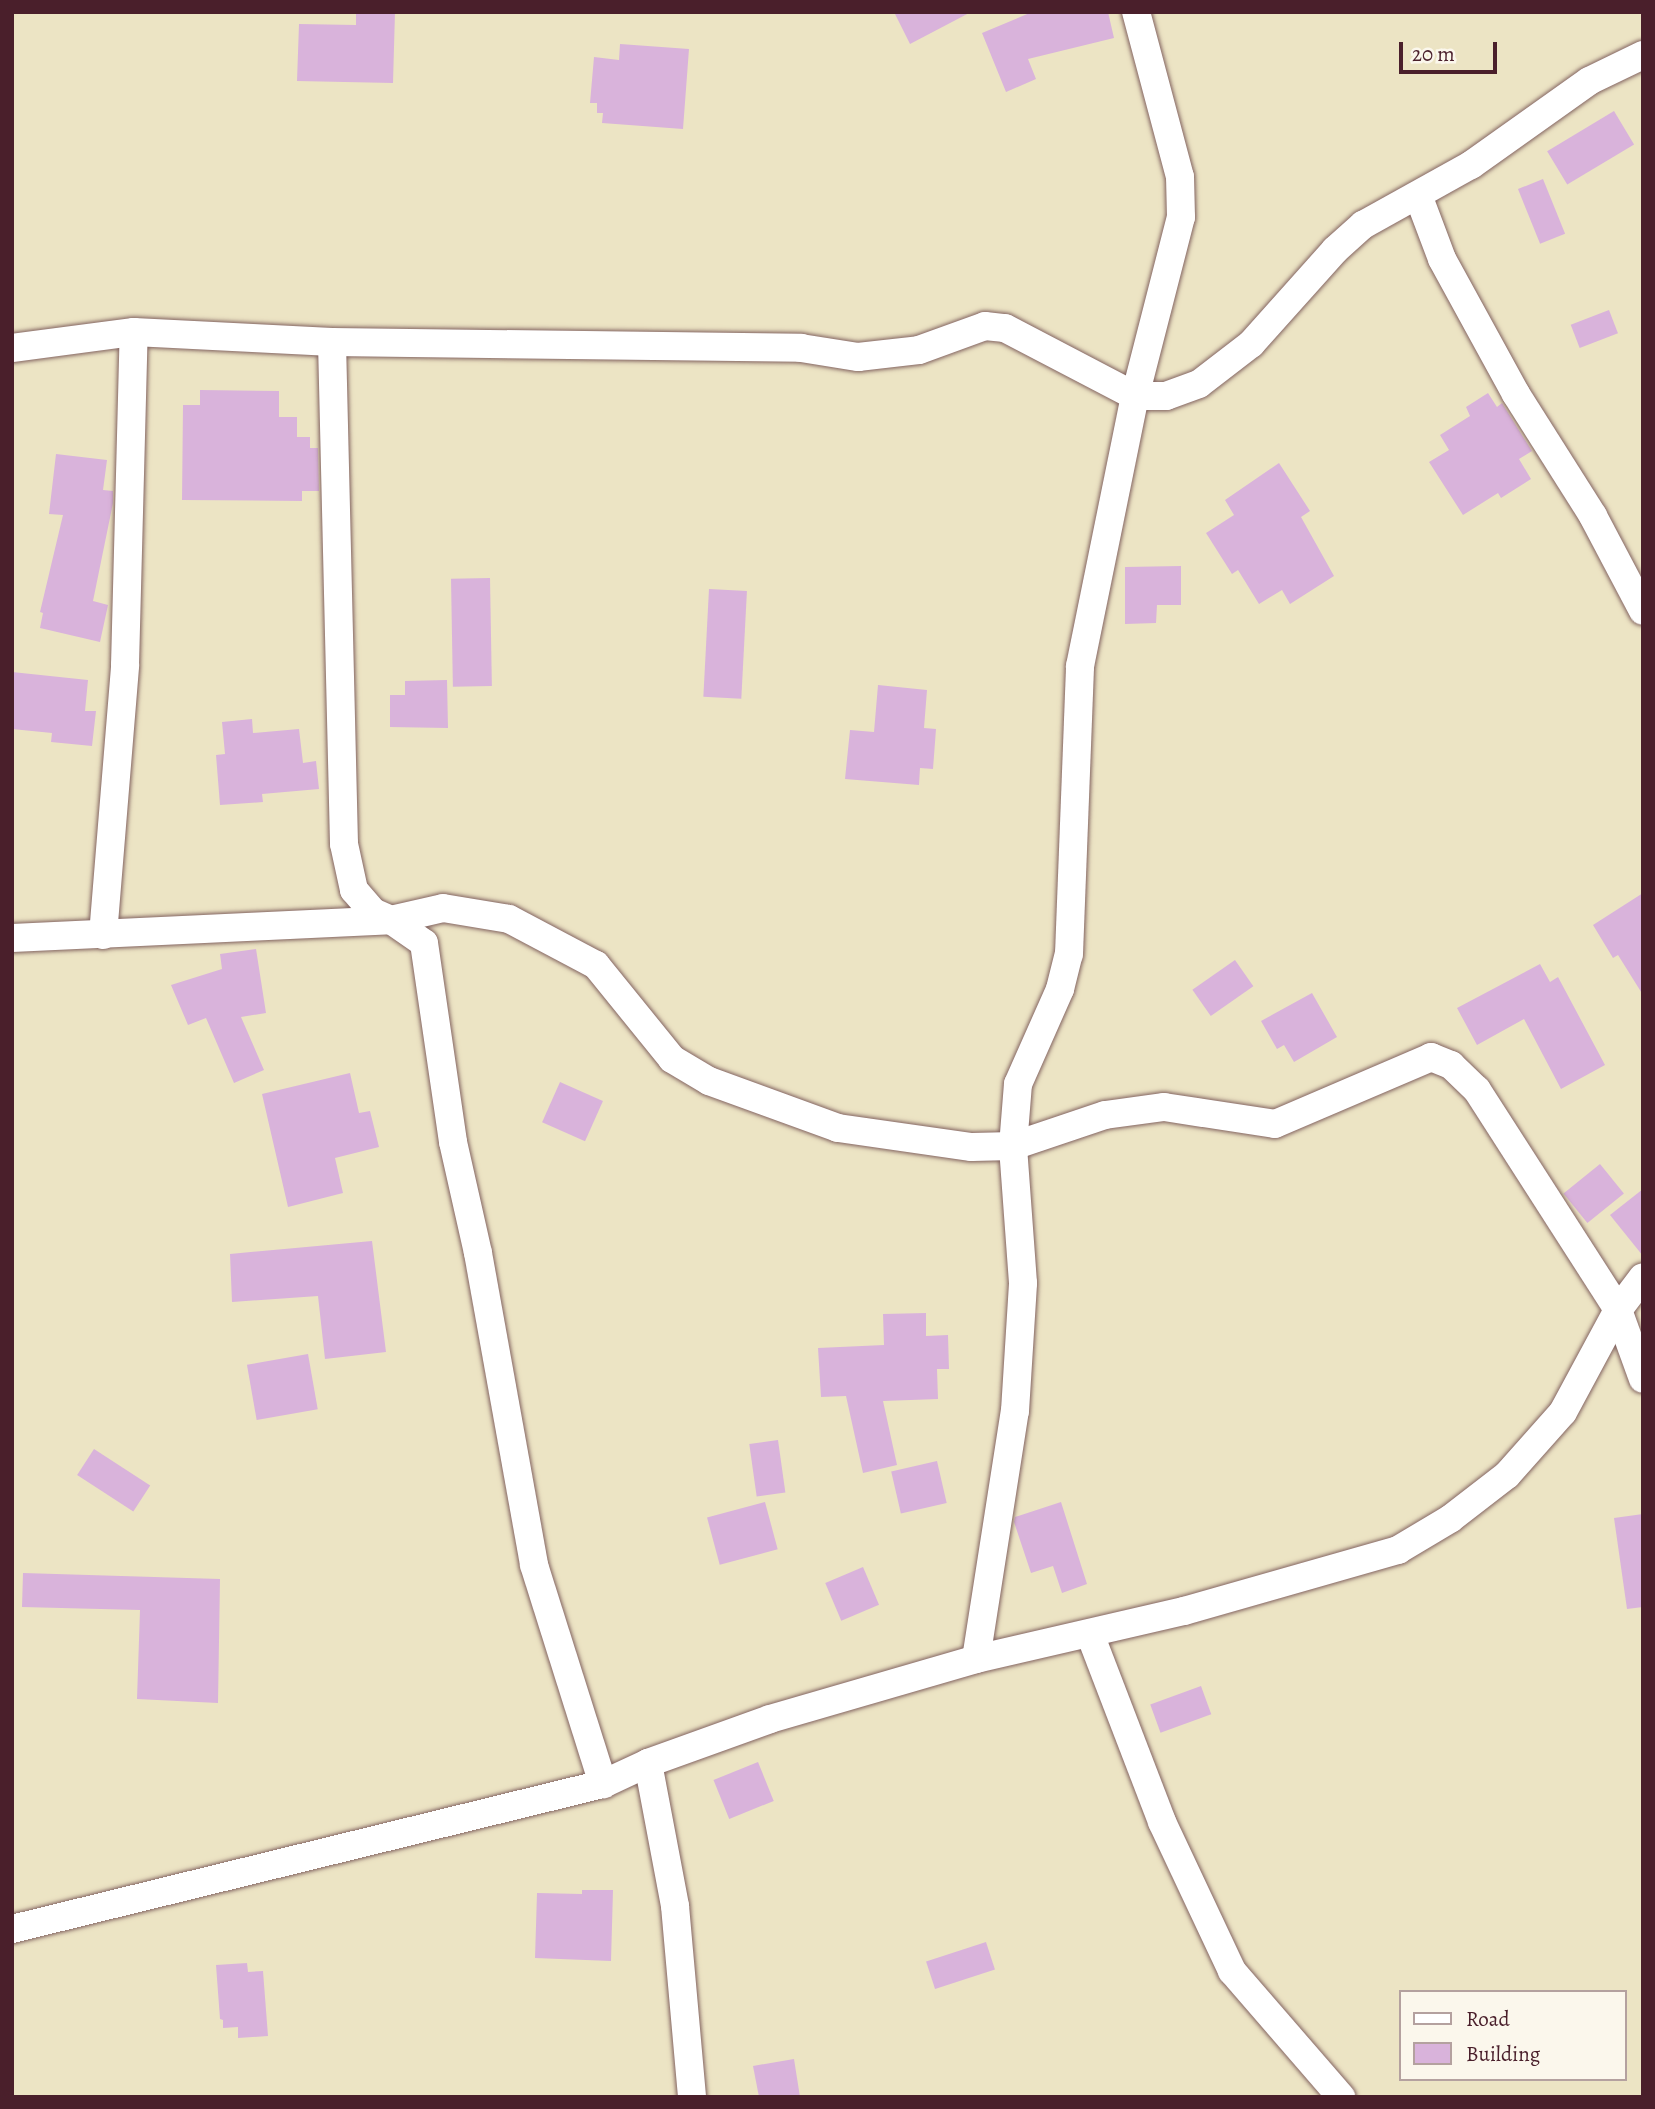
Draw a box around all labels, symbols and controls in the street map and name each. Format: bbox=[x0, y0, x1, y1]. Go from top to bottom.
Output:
scale bar bbox=[1403, 28, 1501, 72]
text: 20 m bbox=[1412, 40, 1455, 68]
legend bbox=[1400, 1990, 1627, 2081]
text: Road bbox=[1466, 2005, 1510, 2033]
text: Building bbox=[1466, 2040, 1540, 2068]

